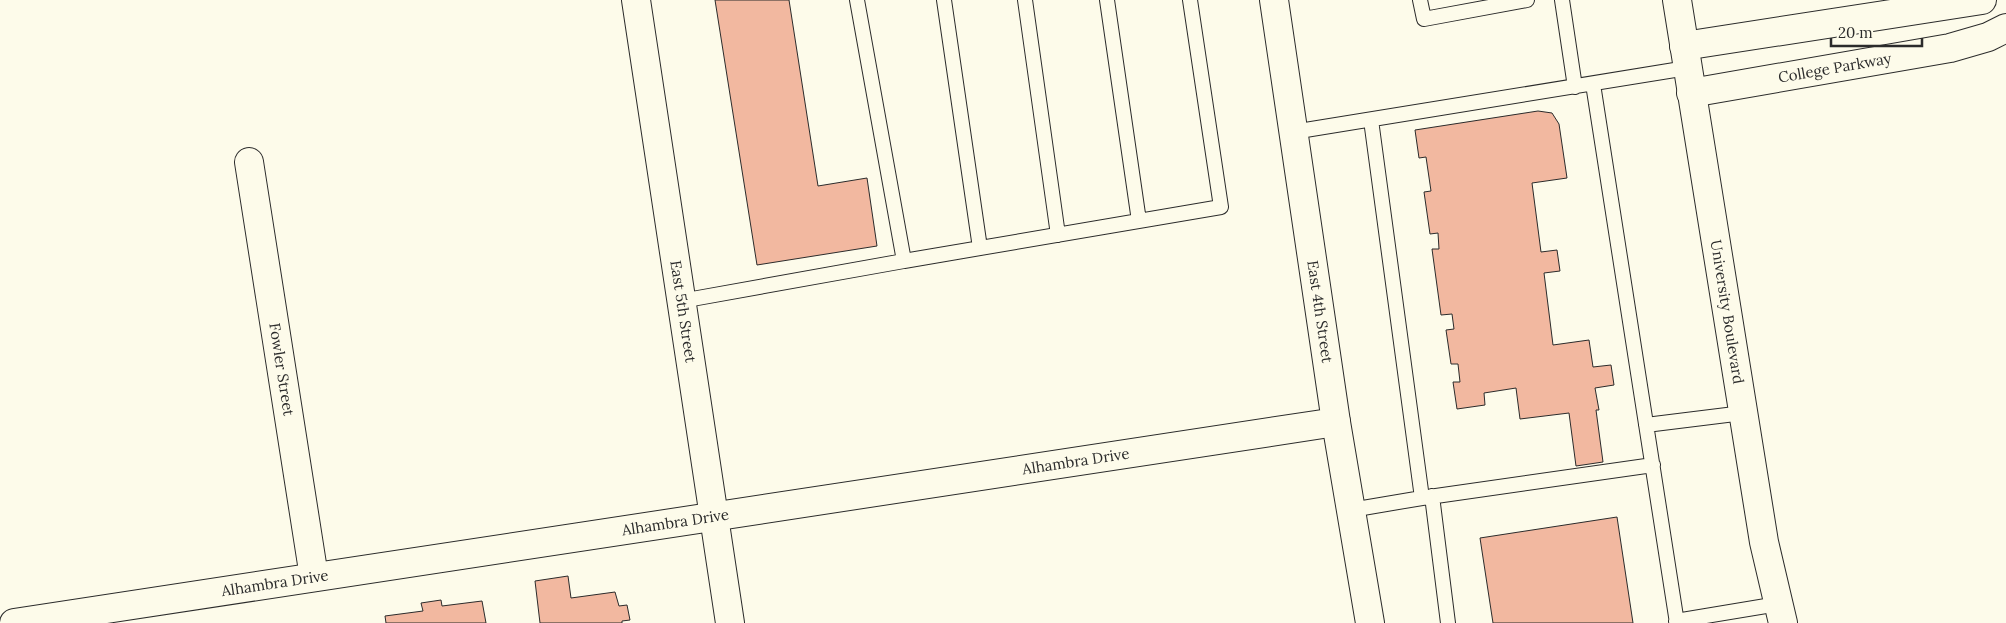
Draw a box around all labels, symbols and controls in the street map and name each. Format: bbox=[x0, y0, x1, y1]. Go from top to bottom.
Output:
scale bar bbox=[1831, 15, 1922, 47]
text: 20 m bbox=[1838, 23, 1873, 42]
street label: College Parkway bbox=[1777, 48, 1893, 87]
street label: University Boulevard bbox=[1707, 238, 1749, 385]
street label: East 5th Street bbox=[666, 259, 701, 364]
street label: East 4th Street bbox=[1303, 259, 1337, 364]
street label: Fowler Street bbox=[265, 322, 299, 417]
street label: Alhambra Drive bbox=[1020, 444, 1131, 479]
street label: Alhambra Drive bbox=[619, 504, 730, 540]
street label: Alhambra Drive bbox=[219, 565, 330, 600]

